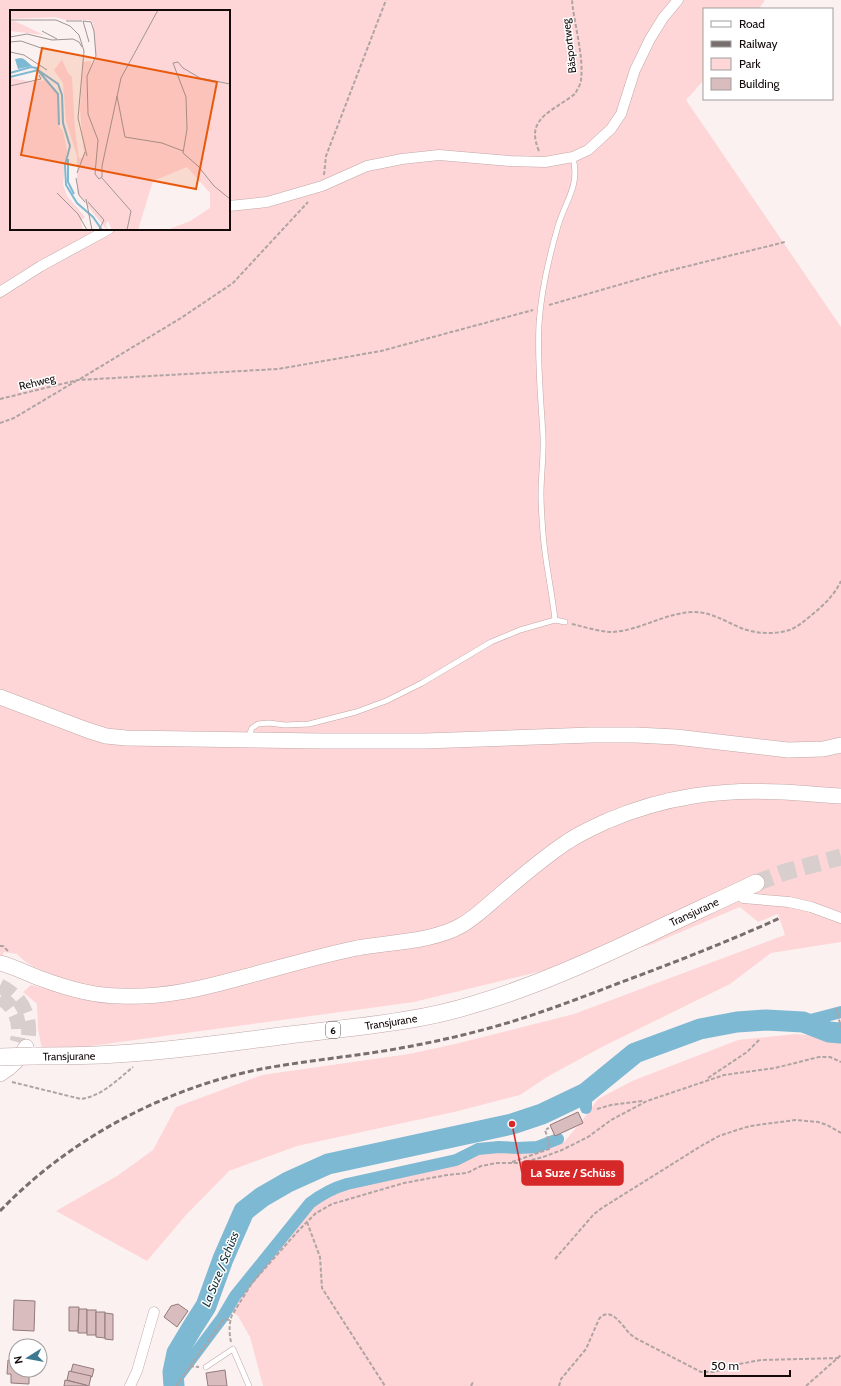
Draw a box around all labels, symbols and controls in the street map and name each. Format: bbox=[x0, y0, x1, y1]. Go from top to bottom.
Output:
legend bbox=[703, 8, 833, 100]
inset map bbox=[10, 10, 230, 230]
text: Road bbox=[739, 16, 765, 31]
street label: Bäsportweg bbox=[559, 17, 579, 74]
text: Railway bbox=[739, 36, 777, 51]
text: Park bbox=[739, 56, 761, 71]
text: Building bbox=[739, 76, 781, 91]
street label: Rehweg bbox=[17, 371, 57, 393]
street label: Transjurane bbox=[667, 894, 721, 930]
street label: Transjurane bbox=[364, 1011, 419, 1033]
road number: 6 bbox=[326, 1022, 340, 1038]
street label: Transjurane bbox=[42, 1049, 96, 1063]
callout: La Suze / Schüss bbox=[522, 1161, 623, 1185]
text: La Suze / Schüss bbox=[530, 1165, 616, 1180]
water label: La Suze / Schüss bbox=[198, 1229, 242, 1309]
north arrow bbox=[8, 1338, 48, 1378]
scale bar bbox=[705, 1352, 790, 1378]
text: N bbox=[11, 1355, 26, 1365]
text: 50 m bbox=[711, 1358, 739, 1373]

